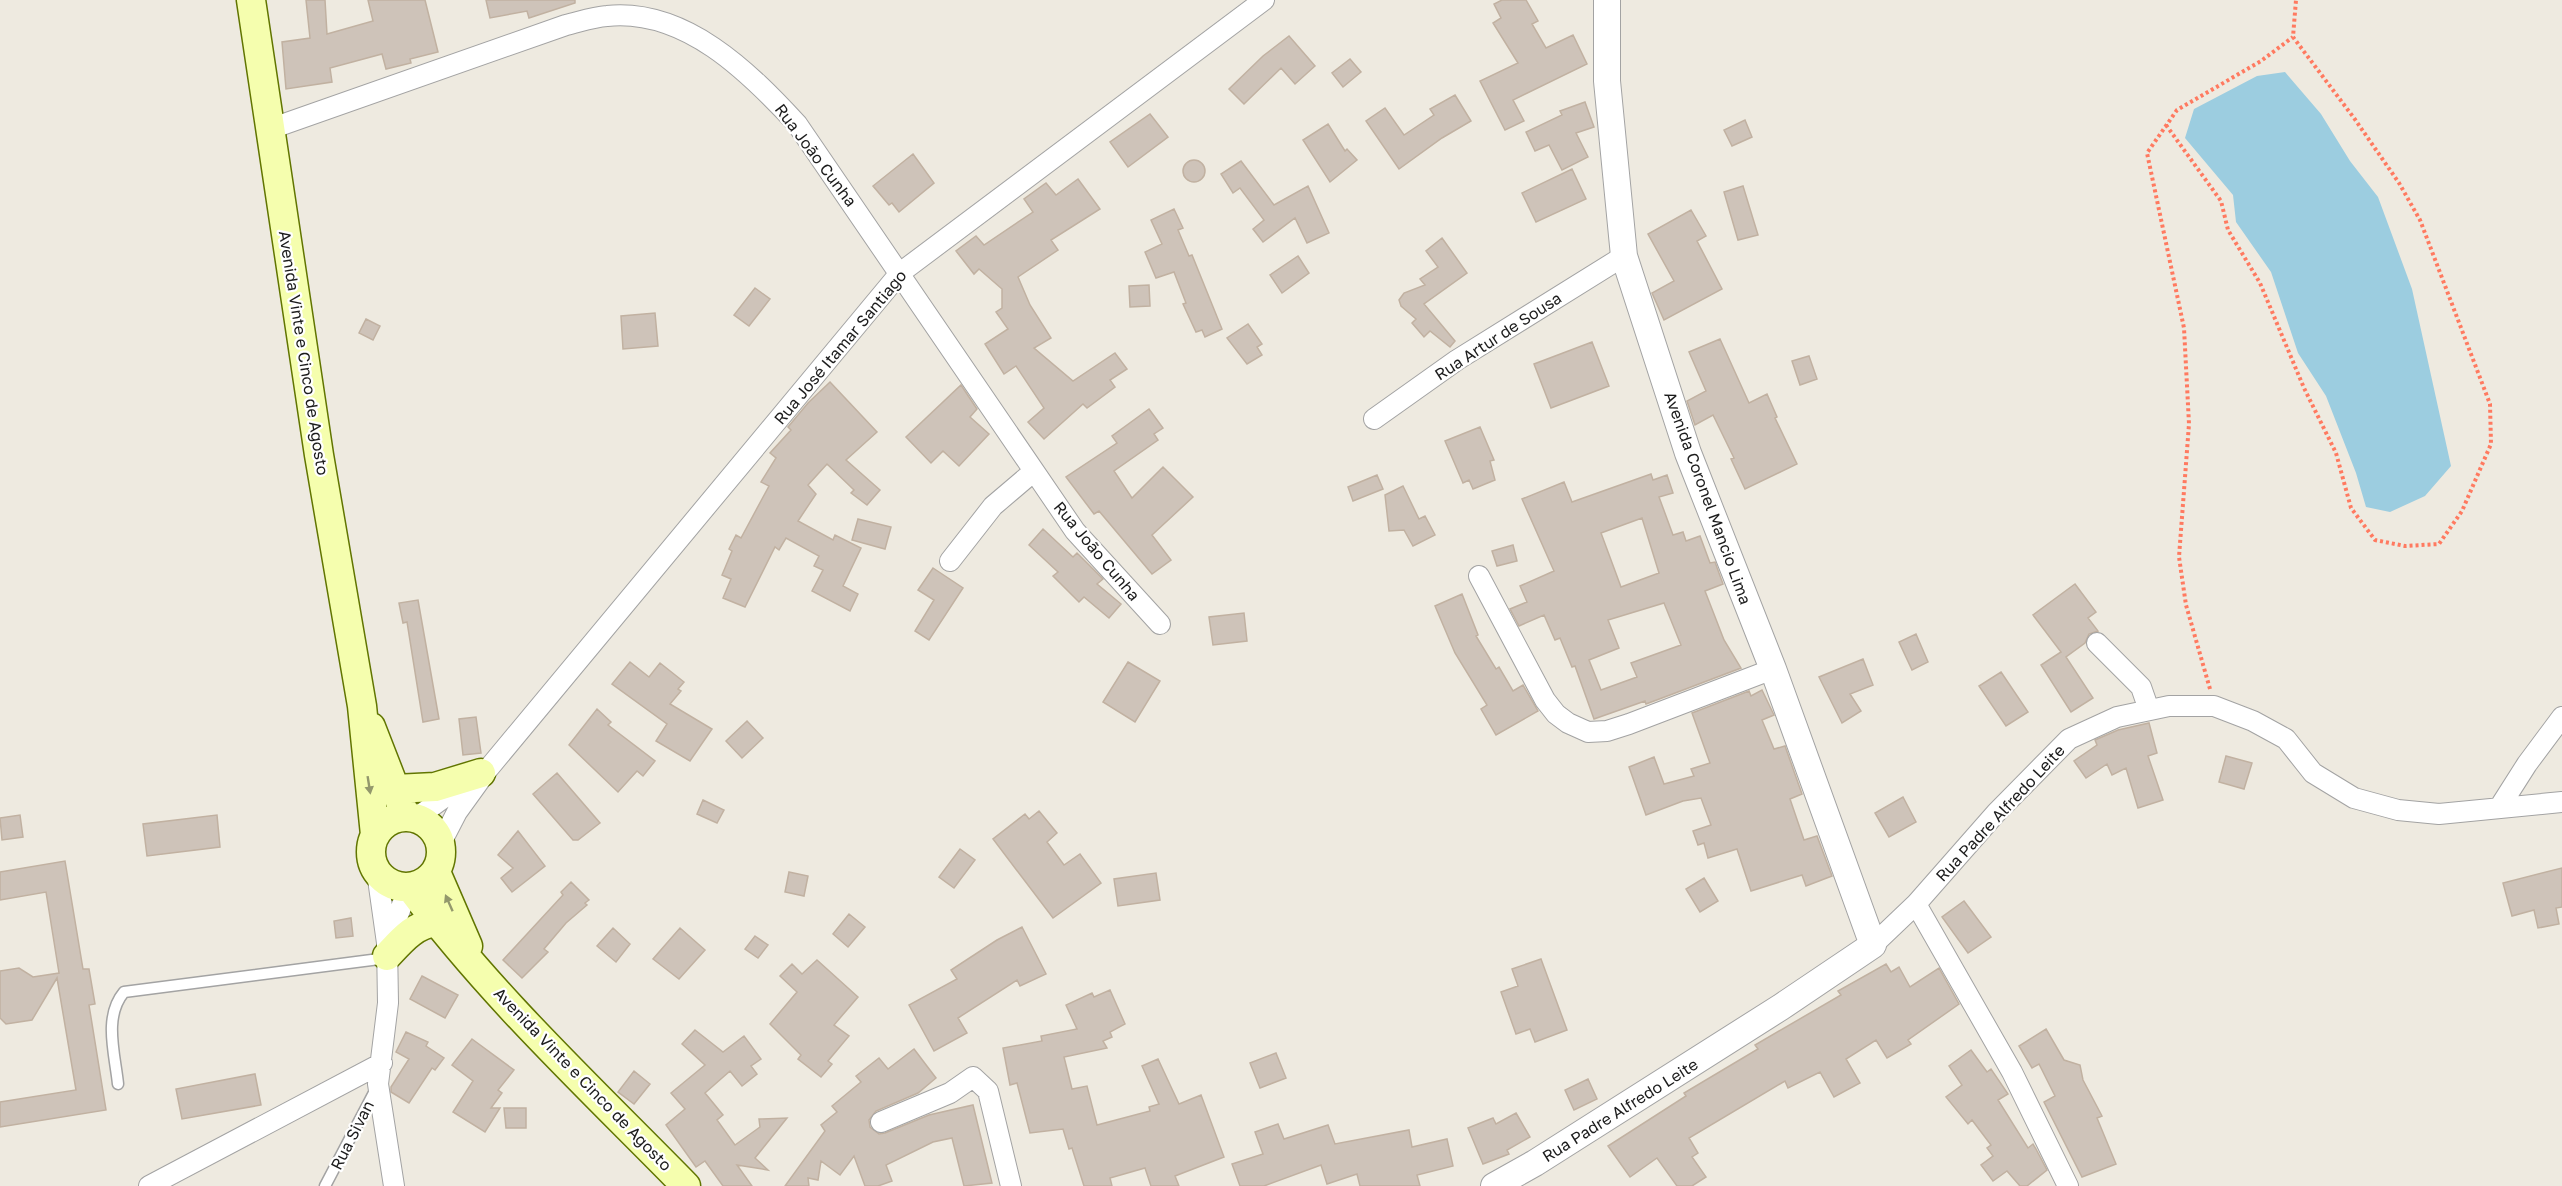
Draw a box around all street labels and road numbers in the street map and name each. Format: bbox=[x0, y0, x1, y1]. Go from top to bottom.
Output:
street label: Rua João Cunha bbox=[771, 100, 861, 210]
street label: Avenida Vinte e Cinco de Agosto bbox=[275, 229, 333, 477]
street label: Rua José Itamar Santiago bbox=[769, 266, 911, 428]
street label: Rua Artur de Sousa bbox=[1431, 288, 1565, 384]
street label: Avenida Coronel Mancio Lima bbox=[1660, 389, 1756, 607]
street label: Rua João Cunha bbox=[1050, 497, 1144, 605]
street label: Rua Padre Alfredo Leite bbox=[1931, 740, 2069, 886]
street label: Avenida Vinte e Cinco de Agosto bbox=[490, 983, 676, 1175]
street label: Rua Padre Alfredo Leite bbox=[1538, 1054, 1702, 1166]
street label: Rua Sivan bbox=[326, 1097, 378, 1173]

